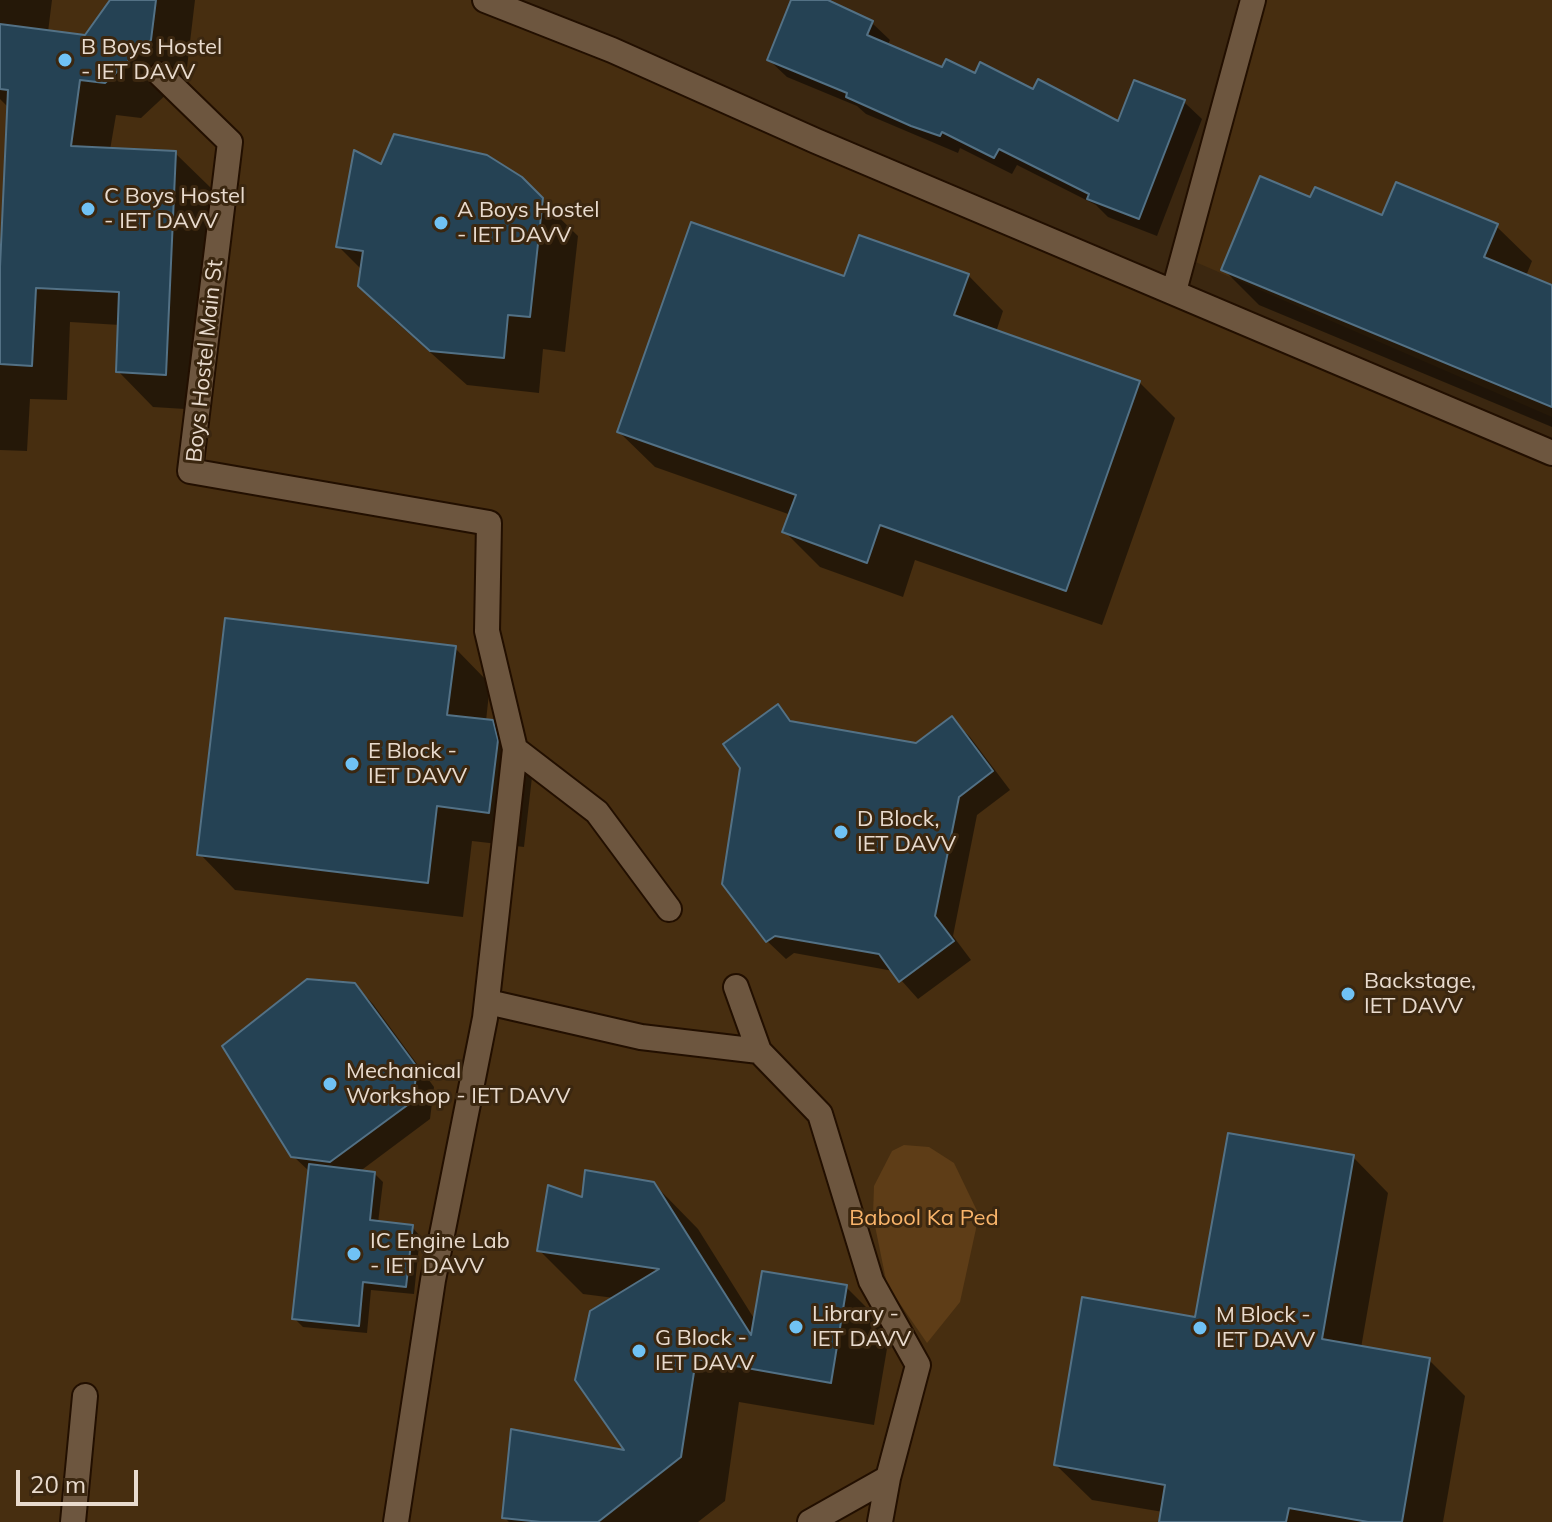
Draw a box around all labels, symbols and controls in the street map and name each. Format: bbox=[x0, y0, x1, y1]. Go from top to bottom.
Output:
place label: B Boys Hostel - IET DAVV bbox=[81, 34, 222, 86]
marker: B Boys Hostel - IET DAVV bbox=[56, 51, 74, 69]
place label: C Boys Hostel - IET DAVV bbox=[104, 183, 245, 234]
place label: A Boys Hostel - IET DAVV bbox=[457, 197, 599, 248]
marker: C Boys Hostel - IET DAVV bbox=[79, 200, 97, 218]
marker: A Boys Hostel - IET DAVV bbox=[432, 214, 450, 232]
street label: Boys Hostel Main St bbox=[181, 258, 229, 464]
place label: E Block - IET DAVV bbox=[368, 738, 467, 790]
marker: E Block - IET DAVV bbox=[343, 755, 361, 773]
place label: D Block, IET DAVV bbox=[857, 806, 956, 858]
marker: D Block, IET DAVV bbox=[832, 823, 850, 841]
place label: Backstage, IET DAVV bbox=[1364, 968, 1476, 1020]
marker: Backstage, IET DAVV bbox=[1339, 985, 1357, 1003]
place label: Mechanical Workshop - IET DAVV bbox=[346, 1058, 571, 1110]
marker: Mechanical Workshop - IET DAVV bbox=[321, 1075, 339, 1093]
park label: Babool Ka Ped bbox=[849, 1205, 999, 1231]
place label: IC Engine Lab - IET DAVV bbox=[370, 1228, 510, 1280]
marker: IC Engine Lab - IET DAVV bbox=[345, 1245, 363, 1263]
place label: Library - IET DAVV bbox=[812, 1301, 911, 1352]
place label: M Block - IET DAVV bbox=[1216, 1302, 1315, 1354]
marker: Library - IET DAVV bbox=[787, 1318, 805, 1336]
marker: M Block - IET DAVV bbox=[1191, 1319, 1209, 1337]
place label: G Block - IET DAVV bbox=[655, 1325, 754, 1376]
marker: G Block - IET DAVV bbox=[630, 1342, 648, 1360]
scale bar bbox=[20, 1454, 142, 1504]
text: 20 m bbox=[30, 1469, 86, 1499]

